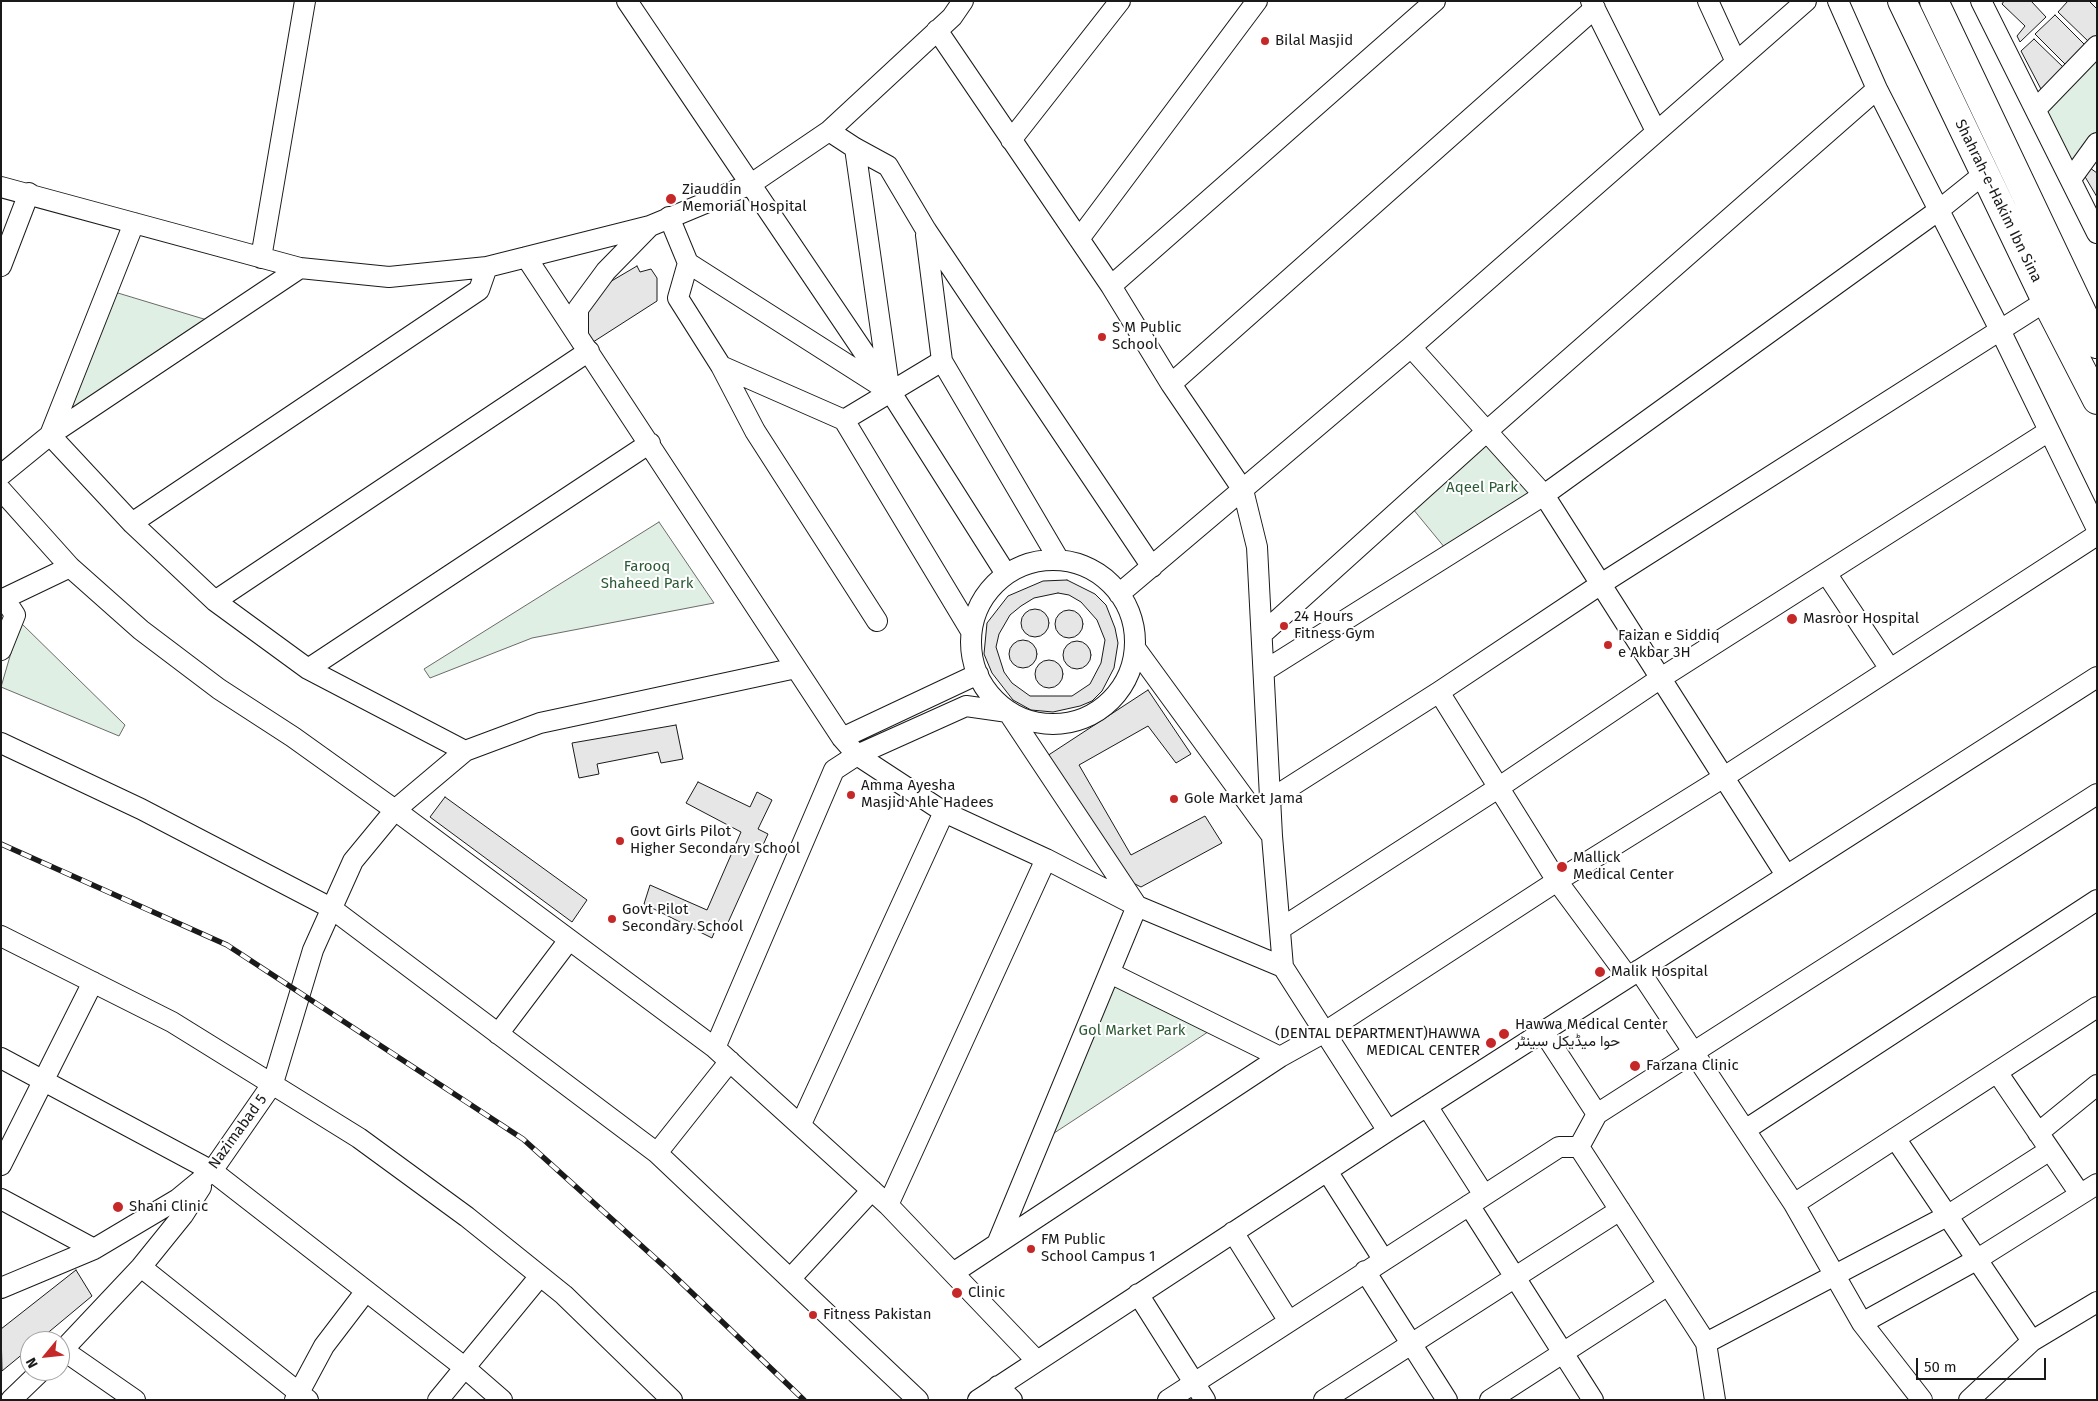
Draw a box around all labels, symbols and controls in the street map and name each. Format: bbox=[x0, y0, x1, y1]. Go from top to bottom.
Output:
place label: Bilal Masjid bbox=[1275, 32, 1353, 50]
marker: Bilal Masjid bbox=[1259, 35, 1271, 47]
street label: Shahrah-e-Hakim Ibn Sina bbox=[1951, 117, 2045, 285]
place label: Ziauddin Memorial Hospital bbox=[682, 181, 807, 216]
marker: Ziauddin Memorial Hospital bbox=[664, 192, 678, 206]
place label: S M Public School bbox=[1112, 319, 1182, 354]
marker: S M Public School bbox=[1096, 331, 1108, 343]
park label: Aqeel Park bbox=[1446, 479, 1518, 497]
park label: Farooq Shaheed Park bbox=[601, 558, 693, 593]
place label: 24 Hours Fitness Gym bbox=[1294, 608, 1375, 643]
place label: Masroor Hospital bbox=[1803, 610, 1919, 628]
marker: Masroor Hospital bbox=[1785, 612, 1799, 626]
marker: 24 Hours Fitness Gym bbox=[1278, 620, 1290, 632]
place label: Faizan e Siddiq e Akbar 3H bbox=[1618, 627, 1720, 662]
marker: Faizan e Siddiq e Akbar 3H bbox=[1602, 639, 1614, 651]
place label: Amma Ayesha Masjid Ahle Hadees bbox=[861, 777, 994, 812]
marker: Amma Ayesha Masjid Ahle Hadees bbox=[845, 789, 857, 801]
place label: Gole Market Jama bbox=[1184, 790, 1303, 808]
marker: Gole Market Jama bbox=[1168, 793, 1180, 805]
place label: Govt Girls Pilot Higher Secondary School bbox=[630, 823, 800, 858]
marker: Govt Girls Pilot Higher Secondary School bbox=[614, 835, 626, 847]
place label: Mallick Medical Center bbox=[1573, 849, 1674, 884]
marker: Mallick Medical Center bbox=[1555, 860, 1569, 874]
place label: Govt Pilot Secondary School bbox=[622, 901, 743, 936]
marker: Govt Pilot Secondary School bbox=[606, 913, 618, 925]
place label: Malik Hospital bbox=[1611, 963, 1708, 981]
marker: Malik Hospital bbox=[1593, 965, 1607, 979]
place label: Hawwa Medical Center حوا میڈیکل سینٹر bbox=[1515, 1016, 1667, 1051]
park label: Gol Market Park bbox=[1079, 1022, 1185, 1040]
place label: (DENTAL DEPARTMENT)HAWWA MEDICAL CENTER bbox=[1275, 1025, 1480, 1060]
marker: Hawwa Medical Center حوا میڈیکل سینٹر bbox=[1497, 1027, 1511, 1041]
marker: (DENTAL DEPARTMENT)HAWWA MEDICAL CENTER bbox=[1484, 1036, 1498, 1050]
place label: Farzana Clinic bbox=[1646, 1057, 1739, 1075]
marker: Farzana Clinic bbox=[1628, 1059, 1642, 1073]
street label: Nazimabad 5 bbox=[205, 1091, 271, 1173]
place label: Shani Clinic bbox=[129, 1198, 208, 1216]
marker: Shani Clinic bbox=[111, 1200, 125, 1214]
place label: FM Public School Campus 1 bbox=[1041, 1231, 1155, 1266]
marker: FM Public School Campus 1 bbox=[1025, 1243, 1037, 1255]
place label: Clinic bbox=[968, 1284, 1005, 1302]
marker: Clinic bbox=[950, 1286, 964, 1300]
place label: Fitness Pakistan bbox=[823, 1306, 932, 1324]
marker: Fitness Pakistan bbox=[807, 1309, 819, 1321]
north arrow bbox=[20, 1331, 70, 1381]
scale bar bbox=[1918, 1348, 2048, 1380]
text: N bbox=[23, 1355, 42, 1371]
text: 50 m bbox=[1924, 1358, 1957, 1376]

